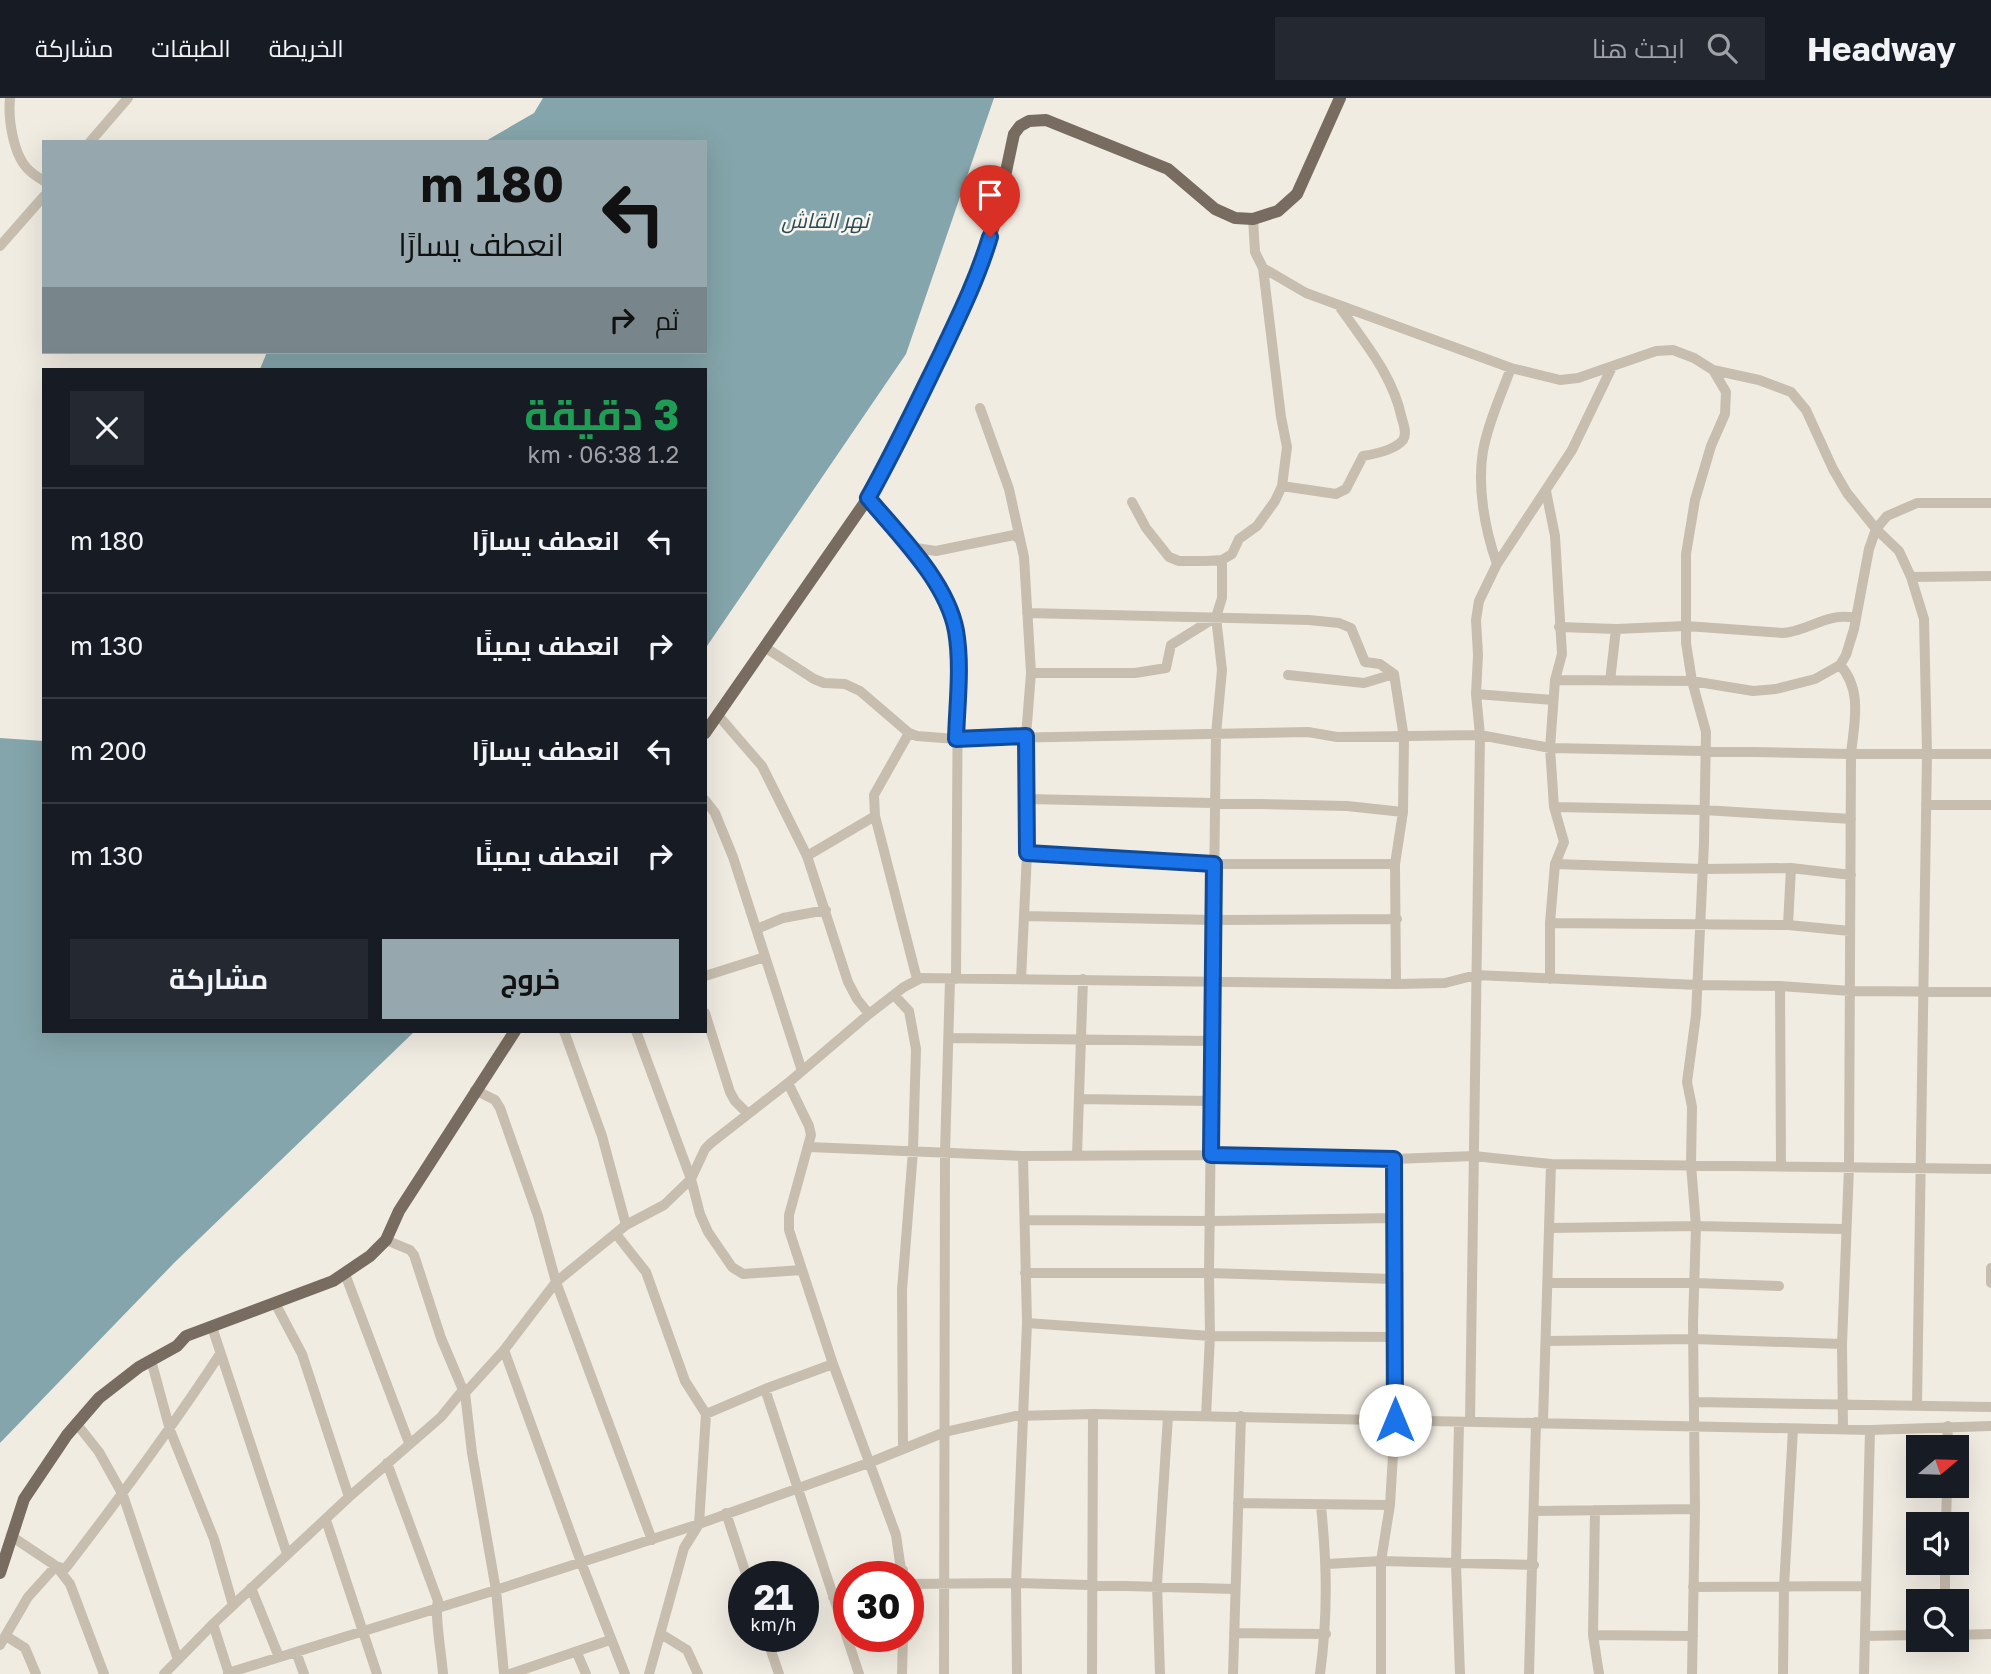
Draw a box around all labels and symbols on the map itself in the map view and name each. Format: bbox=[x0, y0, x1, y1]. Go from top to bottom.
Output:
pin bbox=[960, 165, 1020, 237]
water label: نهر القاش bbox=[781, 207, 871, 234]
position arrow bbox=[1358, 1383, 1432, 1457]
north arrow bbox=[1906, 1435, 1969, 1498]
speed limit sign: 30 bbox=[833, 1561, 924, 1652]

